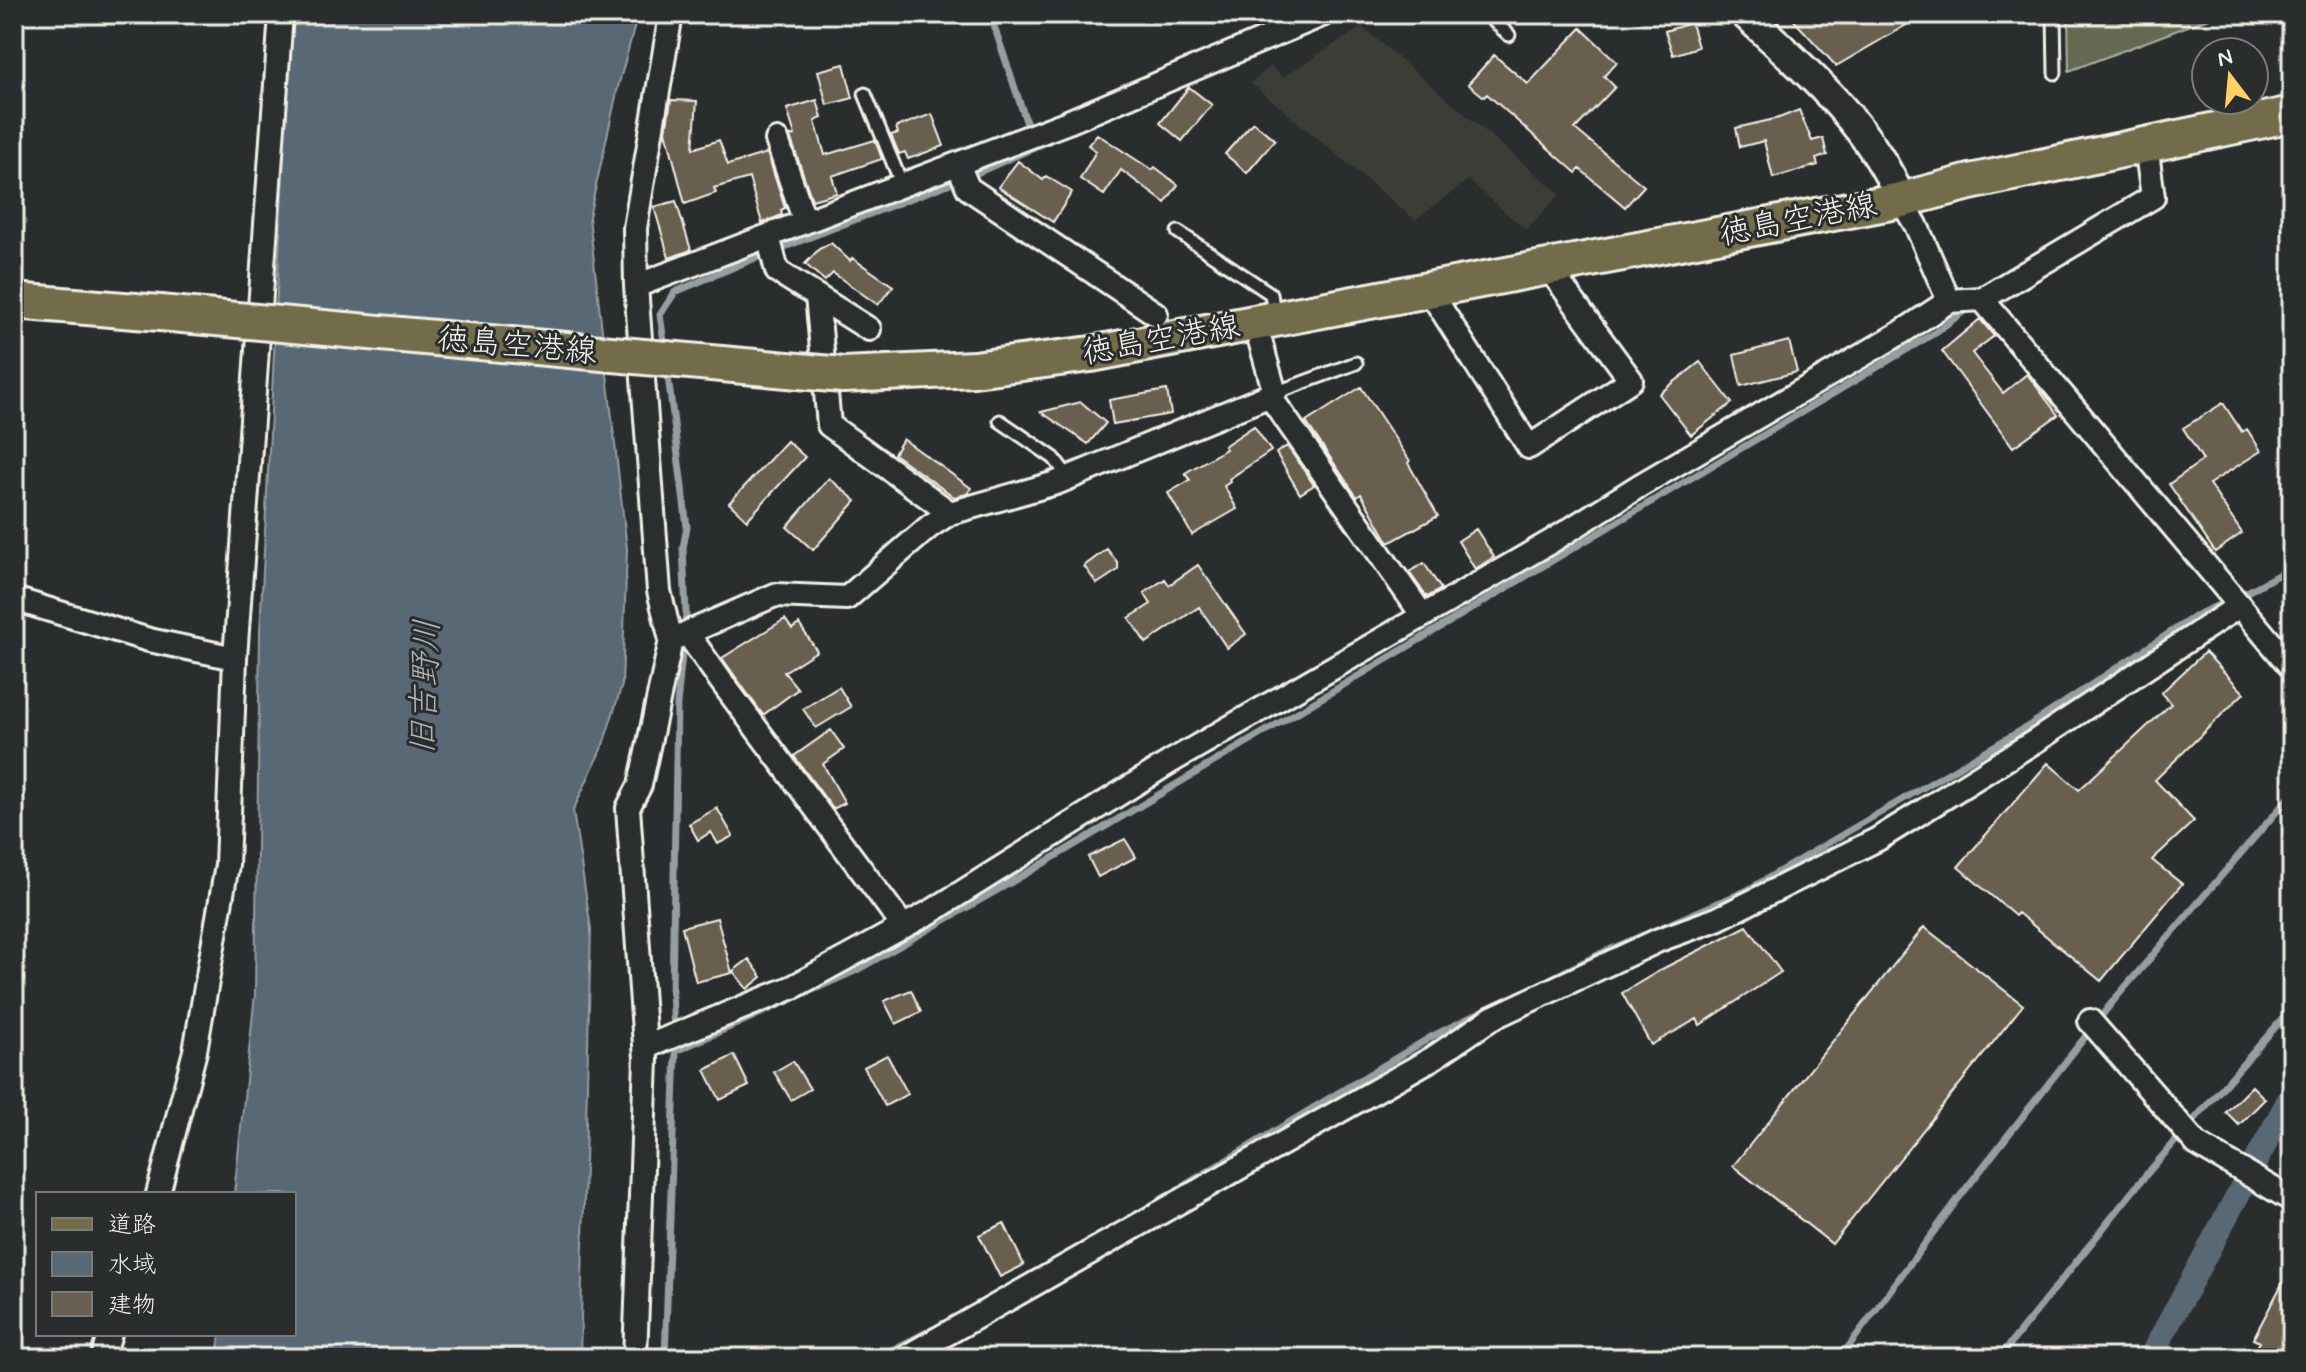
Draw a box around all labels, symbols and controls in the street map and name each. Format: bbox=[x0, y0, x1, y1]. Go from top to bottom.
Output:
north arrow bbox=[2190, 36, 2270, 116]
text: N bbox=[2214, 43, 2236, 74]
street label: 徳島空港線 bbox=[1715, 184, 1881, 256]
street label: 徳島空港線 bbox=[1079, 305, 1243, 375]
street label: 徳島空港線 bbox=[435, 318, 599, 374]
water label: 旧吉野川 bbox=[401, 618, 451, 756]
legend bbox=[36, 1192, 296, 1336]
text: 道路 bbox=[108, 1210, 156, 1241]
text: 水域 bbox=[108, 1250, 156, 1281]
text: 建物 bbox=[108, 1290, 156, 1321]

